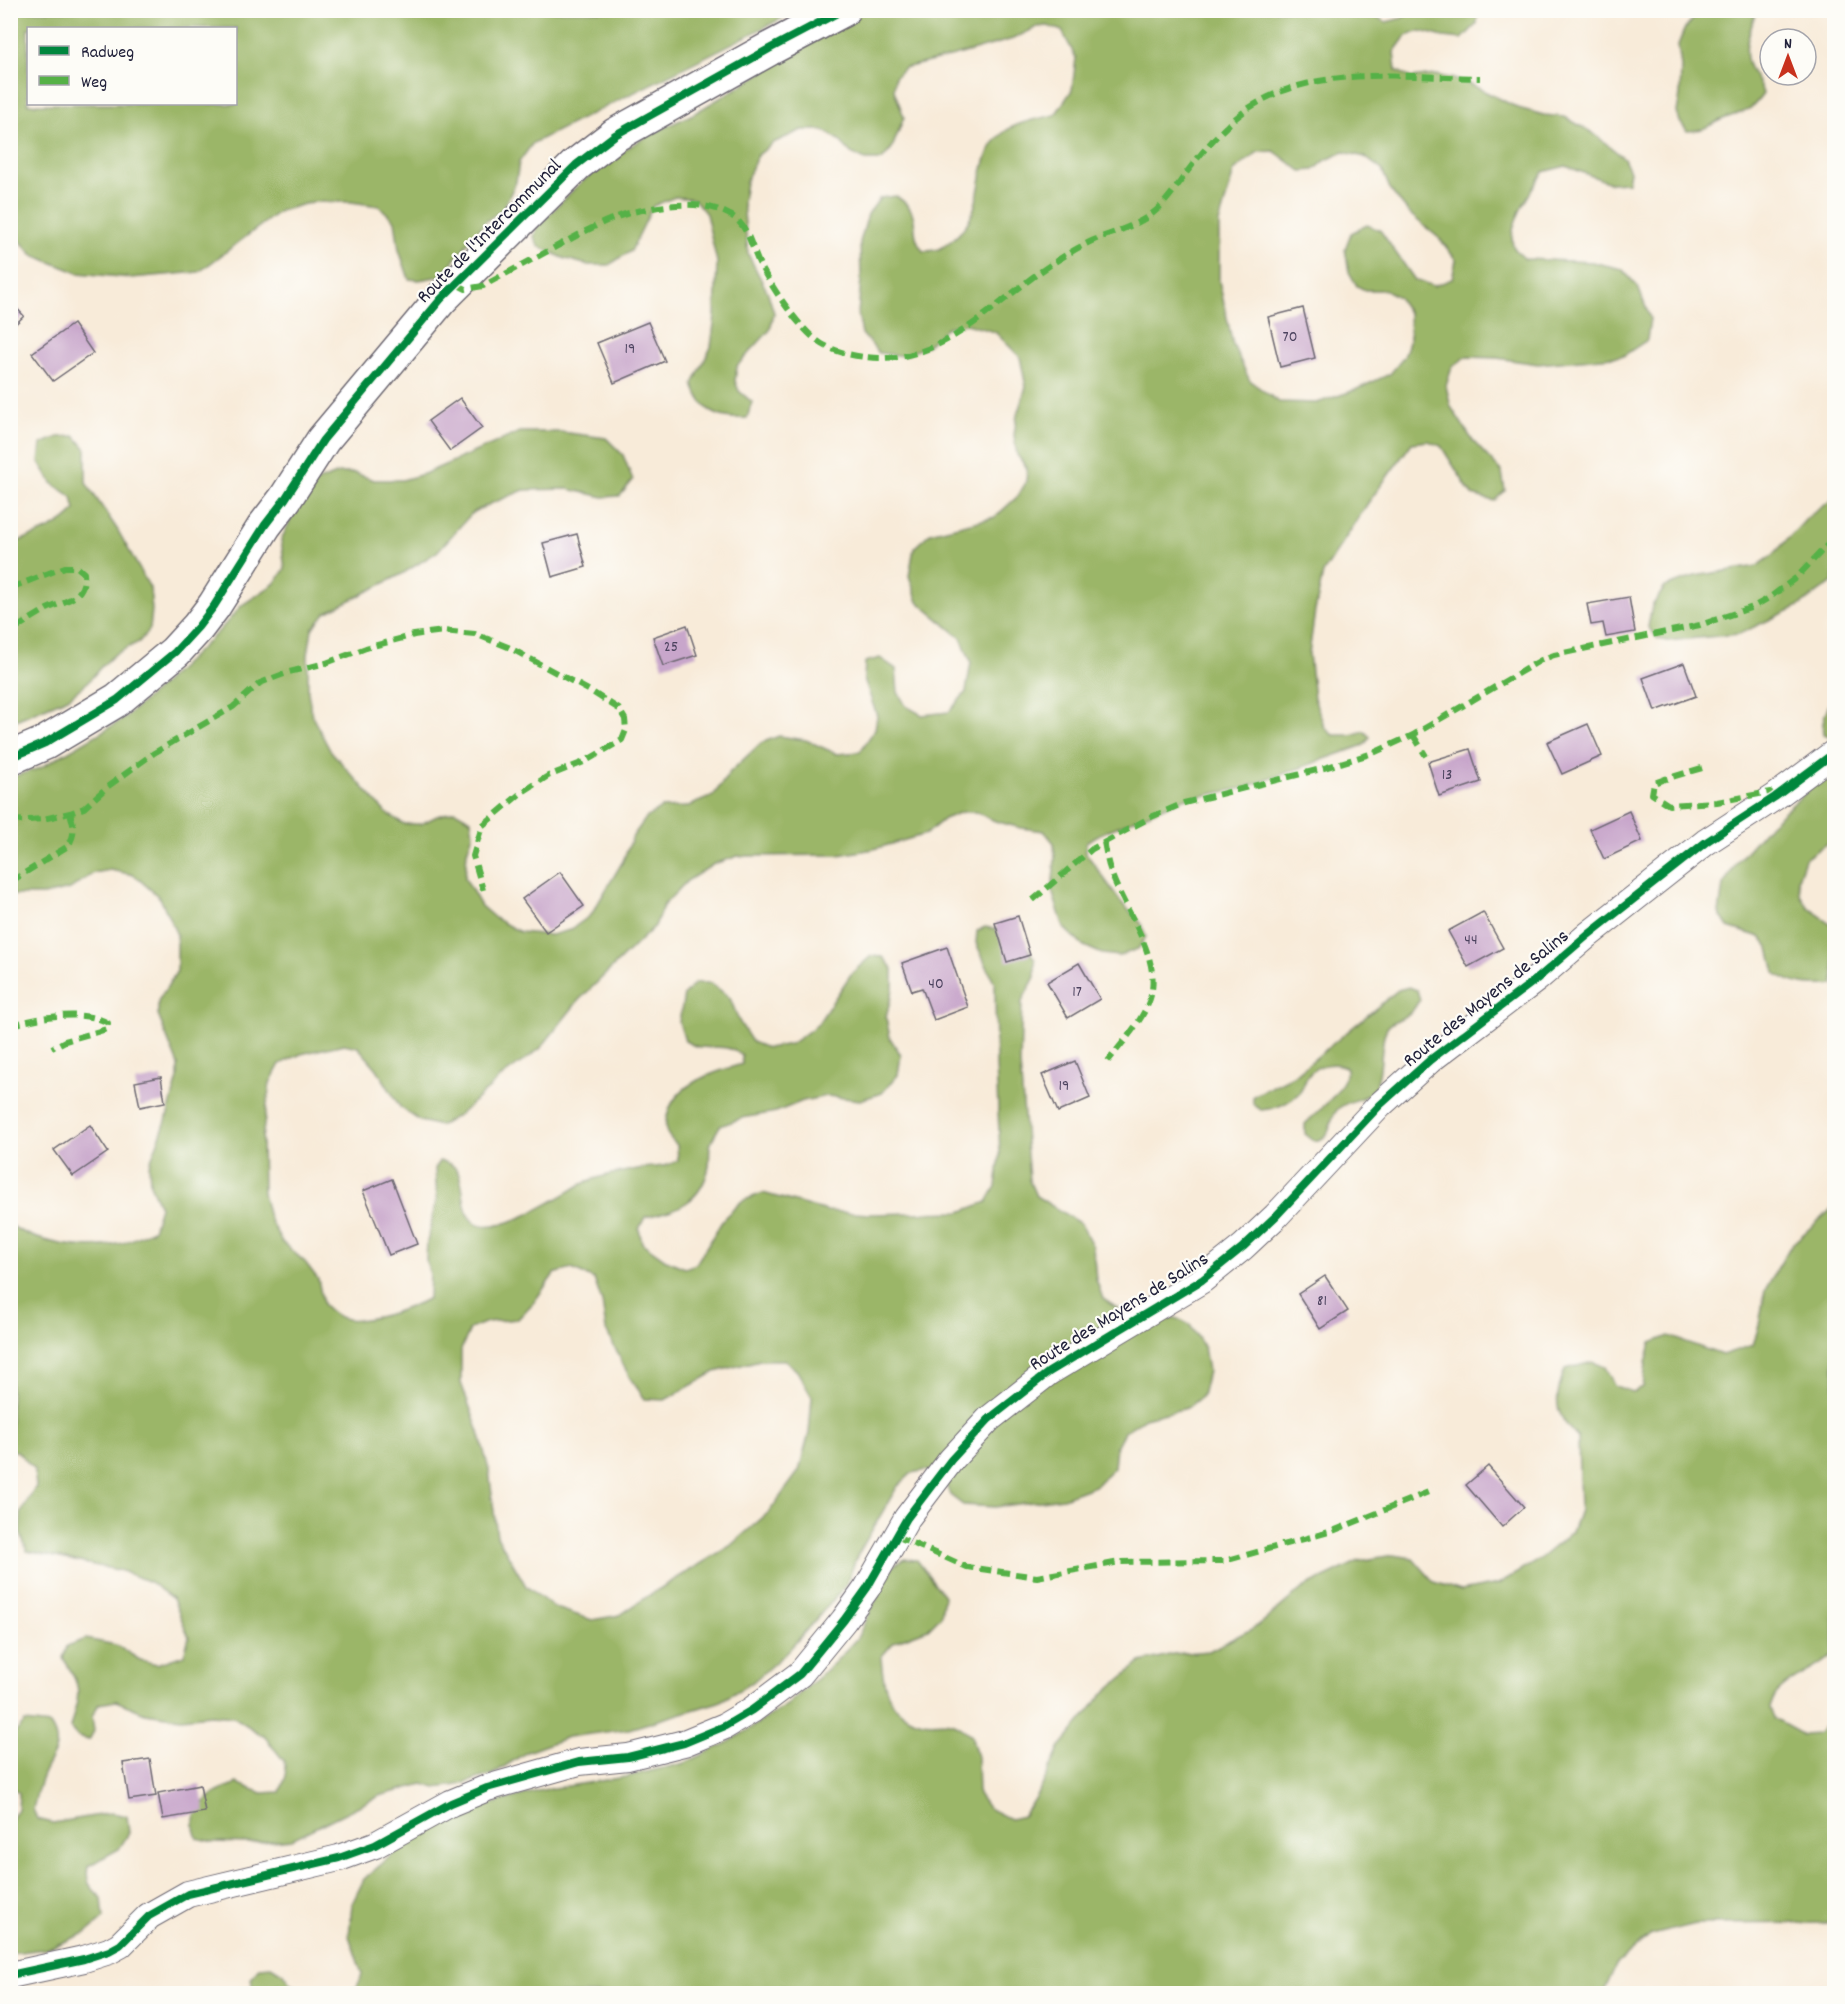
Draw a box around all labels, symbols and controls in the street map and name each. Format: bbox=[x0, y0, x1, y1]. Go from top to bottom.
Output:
legend bbox=[27, 27, 237, 105]
north arrow bbox=[1758, 27, 1818, 87]
text: N bbox=[1784, 33, 1792, 56]
text: Radweg bbox=[81, 41, 134, 66]
text: Weg bbox=[81, 71, 107, 96]
street label: Route de l'Intercommunal bbox=[411, 153, 569, 311]
house number: 70 bbox=[1283, 326, 1297, 349]
house number: 19 bbox=[625, 338, 635, 361]
house number: 25 bbox=[664, 636, 678, 659]
house number: 13 bbox=[1442, 764, 1452, 787]
street label: Route des Mayens de Salins bbox=[1398, 923, 1576, 1075]
house number: 44 bbox=[1464, 929, 1478, 952]
house number: 40 bbox=[928, 973, 944, 996]
house number: 17 bbox=[1072, 981, 1082, 1004]
house number: 19 bbox=[1059, 1075, 1069, 1098]
street label: Route des Mayens de Salins bbox=[1025, 1246, 1215, 1379]
house number: 81 bbox=[1317, 1290, 1327, 1313]

